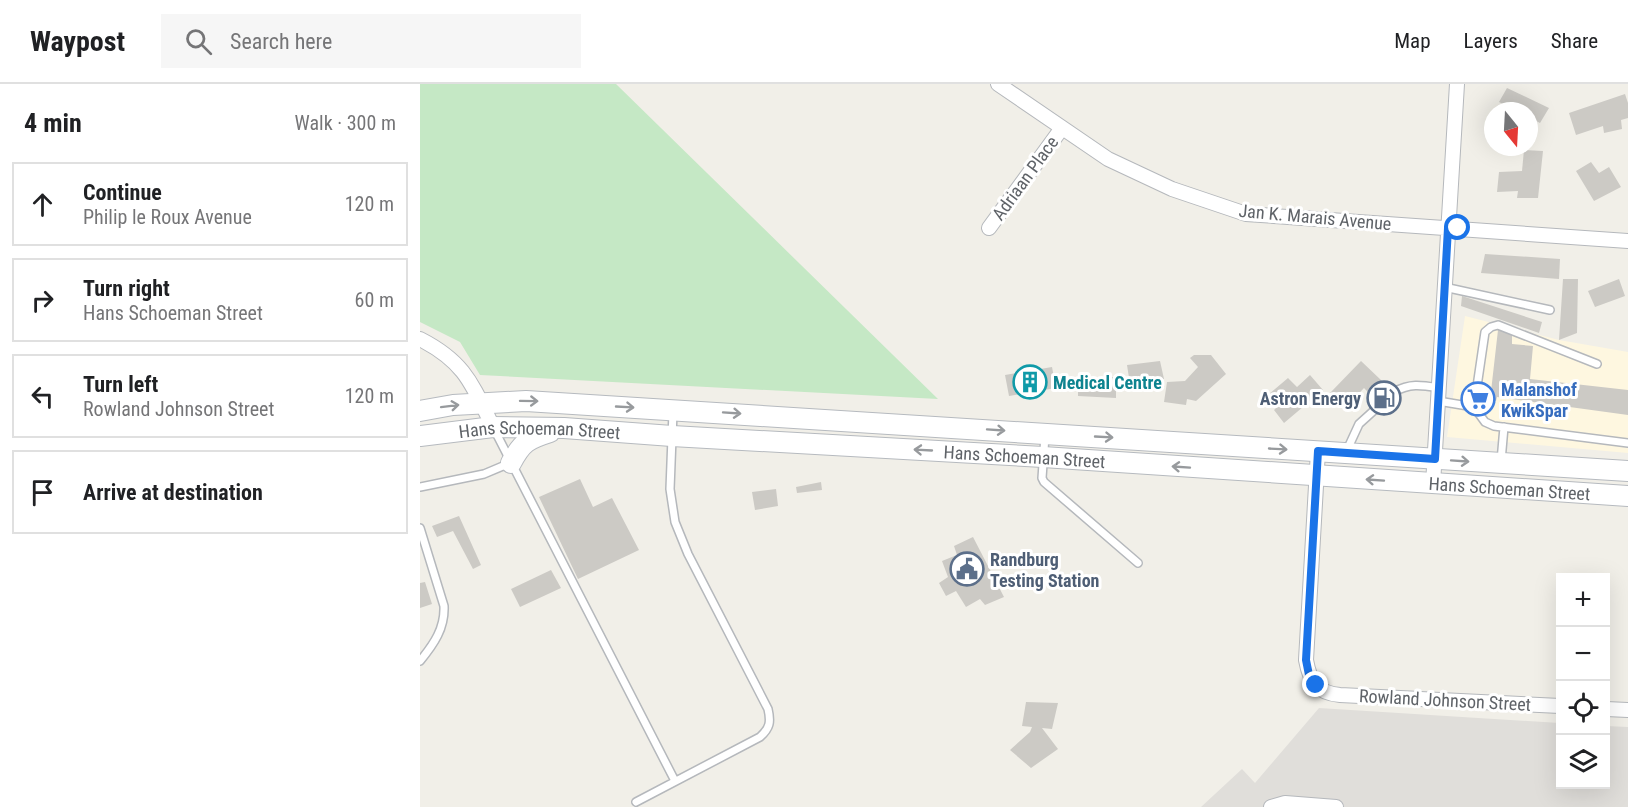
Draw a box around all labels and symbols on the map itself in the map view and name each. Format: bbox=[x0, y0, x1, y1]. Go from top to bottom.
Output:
north arrow bbox=[1484, 102, 1538, 156]
street label: Adriaan Place bbox=[988, 132, 1062, 224]
street label: Jan K. Marais Avenue bbox=[1238, 200, 1392, 234]
route start bbox=[1444, 214, 1470, 240]
building icon: Medical Centre bbox=[1012, 364, 1048, 400]
place label: Medical Centre bbox=[1053, 372, 1162, 393]
place label: Malanshof KwikSpar bbox=[1501, 379, 1577, 421]
fuel station icon: Astron Energy bbox=[1366, 380, 1402, 416]
supermarket icon: Malanshof KwikSpar bbox=[1460, 381, 1496, 417]
place label: Astron Energy bbox=[1260, 388, 1361, 409]
one-way arrow bbox=[519, 395, 538, 407]
one-way arrow bbox=[440, 400, 460, 411]
one-way arrow bbox=[615, 401, 635, 412]
one-way arrow bbox=[721, 408, 741, 419]
street label: Hans Schoeman Street bbox=[457, 416, 621, 443]
one-way arrow bbox=[986, 425, 1006, 436]
one-way arrow bbox=[1093, 431, 1113, 442]
street label: Hans Schoeman Street bbox=[943, 441, 1106, 472]
one-way arrow bbox=[1267, 443, 1287, 454]
one-way arrow bbox=[914, 444, 934, 455]
one-way arrow bbox=[1450, 455, 1470, 466]
one-way arrow bbox=[1171, 461, 1191, 472]
street label: Hans Schoeman Street bbox=[1428, 472, 1591, 504]
one-way arrow bbox=[1366, 474, 1386, 485]
place label: Randburg Testing Station bbox=[990, 549, 1099, 591]
public building icon: Randburg Testing Station bbox=[949, 551, 985, 587]
route end bbox=[1302, 671, 1328, 697]
street label: Rowland Johnson Street bbox=[1358, 685, 1532, 715]

